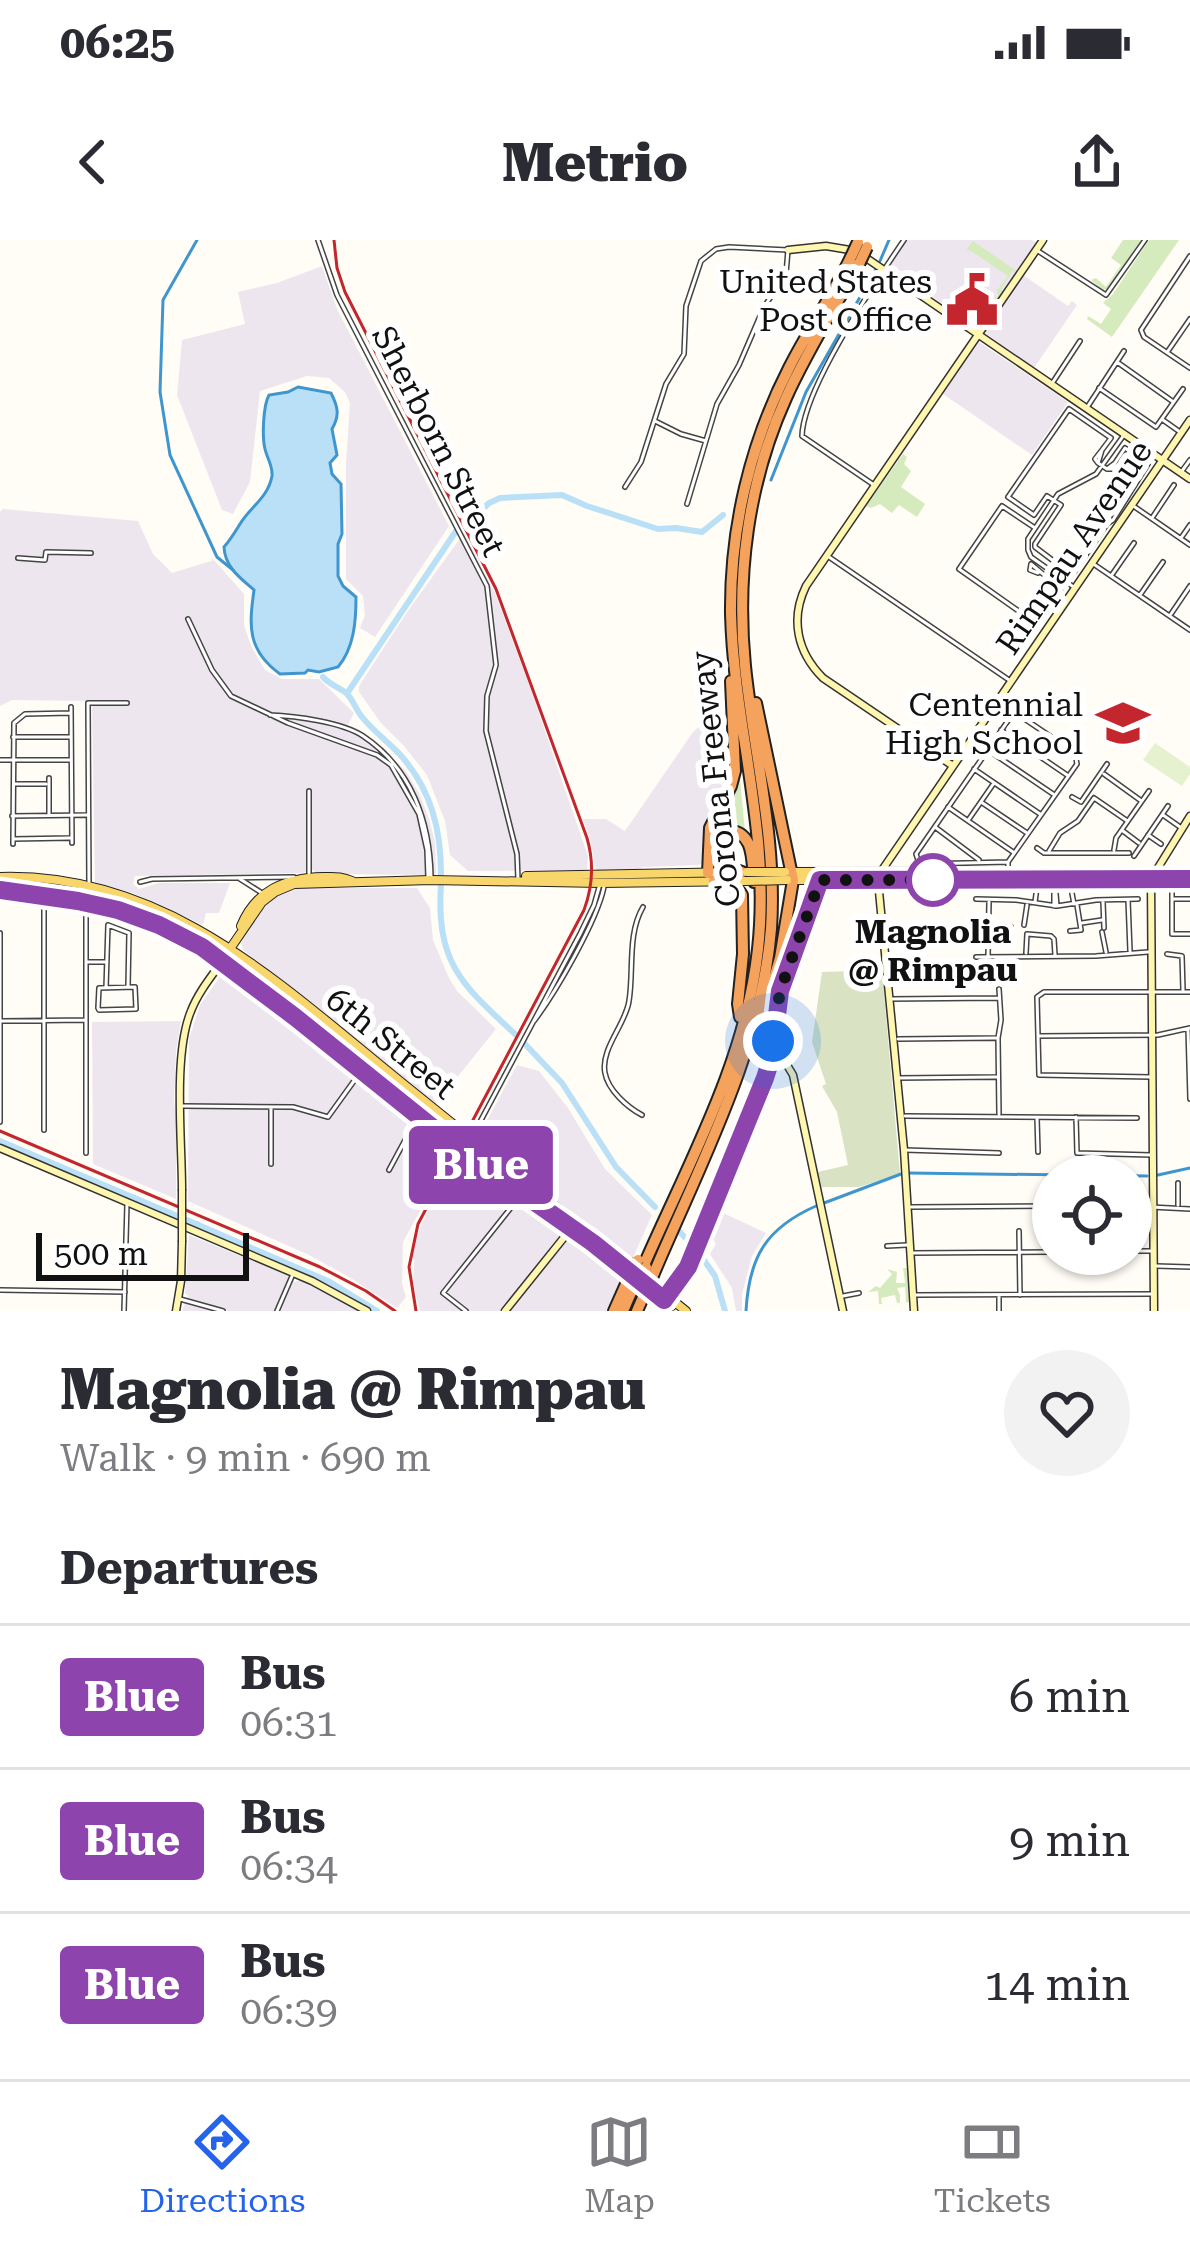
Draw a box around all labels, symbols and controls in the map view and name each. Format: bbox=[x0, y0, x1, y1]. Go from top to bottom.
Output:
text: 06:25 bbox=[60, 16, 175, 69]
icon: back bbox=[60, 129, 126, 195]
icon: share bbox=[1064, 129, 1130, 195]
text: Metrio bbox=[502, 131, 688, 194]
place label: United States Post Office bbox=[719, 262, 932, 339]
public building icon: United States Post Office bbox=[943, 271, 1001, 329]
street label: Sherborn Street bbox=[364, 319, 514, 563]
street label: Rimpau Avenue bbox=[988, 433, 1160, 661]
street label: Corona Freeway bbox=[682, 649, 748, 909]
place label: Centennial High School bbox=[885, 685, 1083, 762]
school or university icon: Centennial High School bbox=[1094, 694, 1152, 752]
marker: Magnolia @ Rimpau bbox=[908, 855, 958, 905]
place label: Magnolia @ Rimpau bbox=[849, 912, 1018, 989]
street label: 6th Street bbox=[318, 979, 464, 1107]
your location bbox=[743, 1011, 803, 1071]
line badge: Blue bbox=[397, 1126, 565, 1204]
text: Blue bbox=[433, 1140, 529, 1189]
map controls bbox=[1032, 1155, 1152, 1275]
button: locate bbox=[1032, 1155, 1152, 1275]
scale bar bbox=[36, 1227, 249, 1280]
text: 500 m bbox=[54, 1234, 148, 1273]
button: heart bbox=[1004, 1350, 1130, 1476]
text: Magnolia @ Rimpau bbox=[60, 1356, 646, 1423]
text: Walk · 9 min · 690 m bbox=[60, 1435, 431, 1481]
text: Departures bbox=[60, 1542, 318, 1595]
text: Bus bbox=[240, 1647, 326, 1700]
text: 6 min bbox=[1009, 1670, 1130, 1723]
text: Blue bbox=[84, 1672, 180, 1721]
text: 06:31 bbox=[240, 1700, 338, 1746]
text: Bus bbox=[240, 1791, 326, 1844]
text: 9 min bbox=[1009, 1814, 1130, 1867]
text: Blue bbox=[84, 1816, 180, 1865]
text: 06:34 bbox=[240, 1844, 338, 1890]
text: Bus bbox=[240, 1935, 326, 1988]
text: 14 min bbox=[984, 1958, 1130, 2011]
text: Blue bbox=[84, 1960, 180, 2009]
text: 06:39 bbox=[240, 1988, 338, 2034]
tab: Directions bbox=[139, 2109, 305, 2220]
tab: Map bbox=[584, 2109, 655, 2220]
tab: Tickets bbox=[934, 2109, 1051, 2220]

